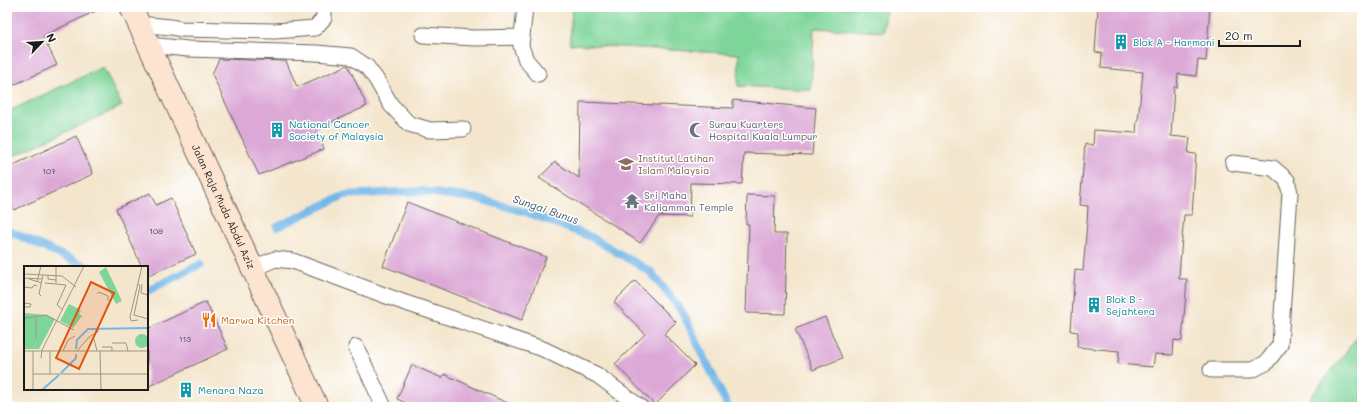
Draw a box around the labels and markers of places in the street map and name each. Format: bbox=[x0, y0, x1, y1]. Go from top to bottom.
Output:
building icon: Blok A - Harmoni bbox=[1112, 33, 1130, 51]
place label: Blok A - Harmoni bbox=[1133, 35, 1215, 49]
place label: National Cancer Society of Malaysia bbox=[289, 117, 384, 143]
place label: Surau Kuarters Hospital Kuala Lumpur bbox=[709, 117, 818, 143]
building icon: National Cancer Society of Malaysia bbox=[268, 121, 286, 139]
mosque icon: Surau Kuarters Hospital Kuala Lumpur bbox=[688, 121, 706, 139]
place label: Institut Latihan Islam Malaysia bbox=[638, 151, 714, 177]
school or university icon: Institut Latihan Islam Malaysia bbox=[617, 155, 635, 173]
place label: Sri Maha Kaliamman Temple bbox=[644, 188, 734, 214]
temple icon: Sri Maha Kaliamman Temple bbox=[623, 192, 641, 210]
place label: Blok B - Sejahtera bbox=[1106, 292, 1155, 318]
building icon: Blok B - Sejahtera bbox=[1085, 296, 1103, 314]
restaurant icon: Marwa Kitchen bbox=[200, 311, 218, 329]
place label: Marwa Kitchen bbox=[221, 313, 294, 327]
building icon: Menara Naza bbox=[177, 381, 195, 399]
place label: Menara Naza bbox=[198, 383, 264, 397]

